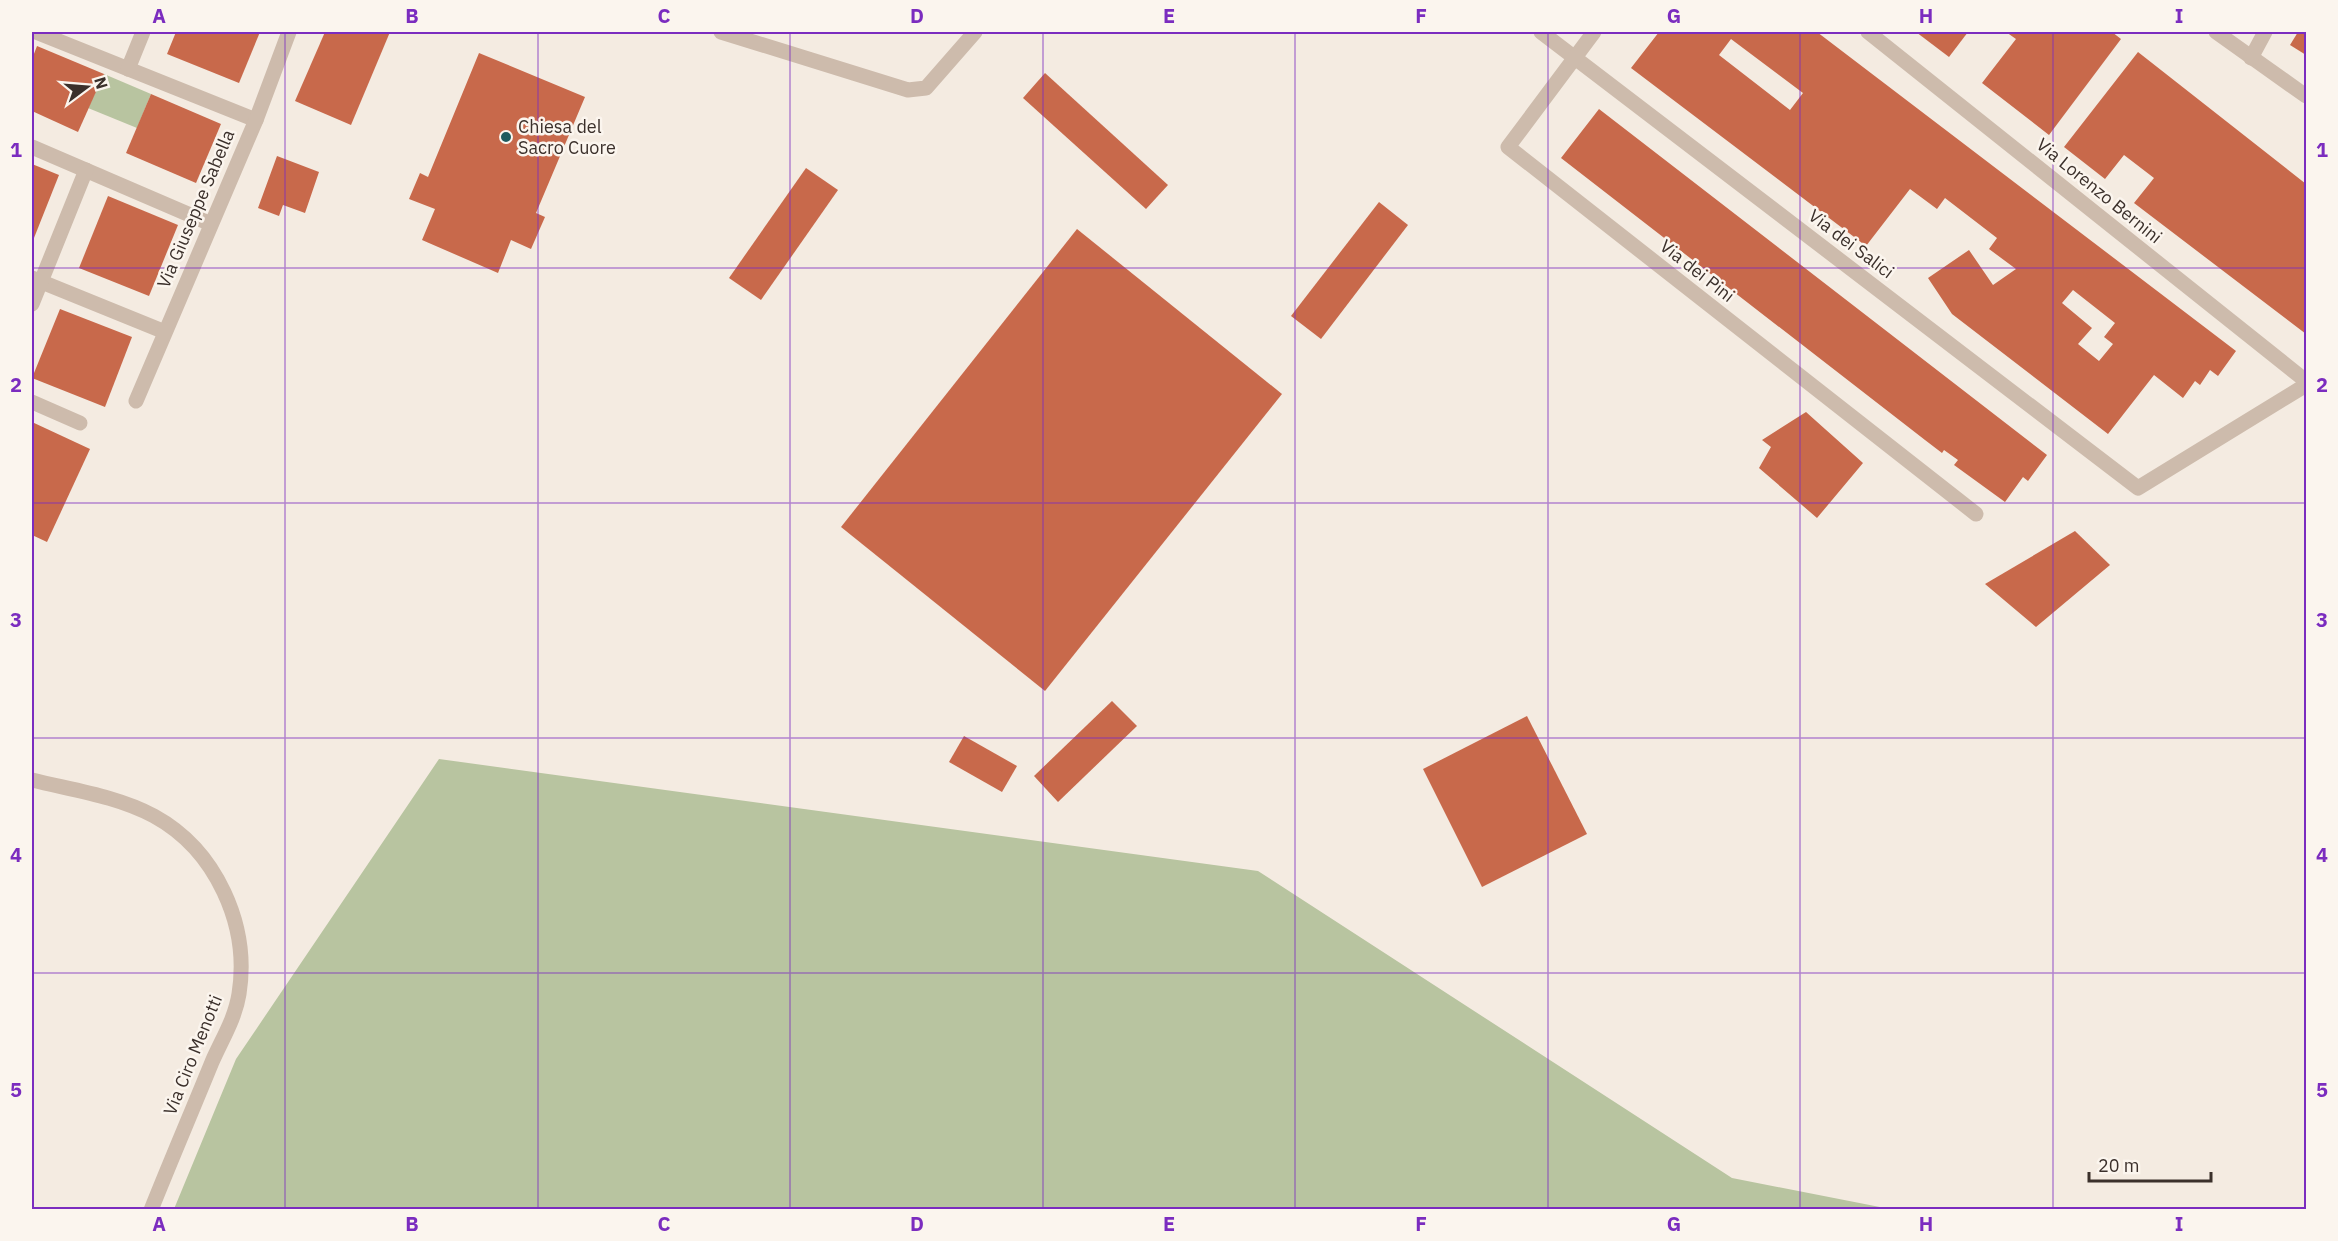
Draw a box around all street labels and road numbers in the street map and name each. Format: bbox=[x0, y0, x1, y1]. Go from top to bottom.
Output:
street label: Via Giuseppe Sabella bbox=[152, 126, 239, 292]
street label: Via Lorenzo Bernini bbox=[2032, 133, 2167, 248]
street label: Via dei Salici bbox=[1804, 204, 1899, 283]
street label: Via dei Pini bbox=[1655, 234, 1739, 307]
street label: Via Ciro Menotti bbox=[158, 991, 227, 1118]

